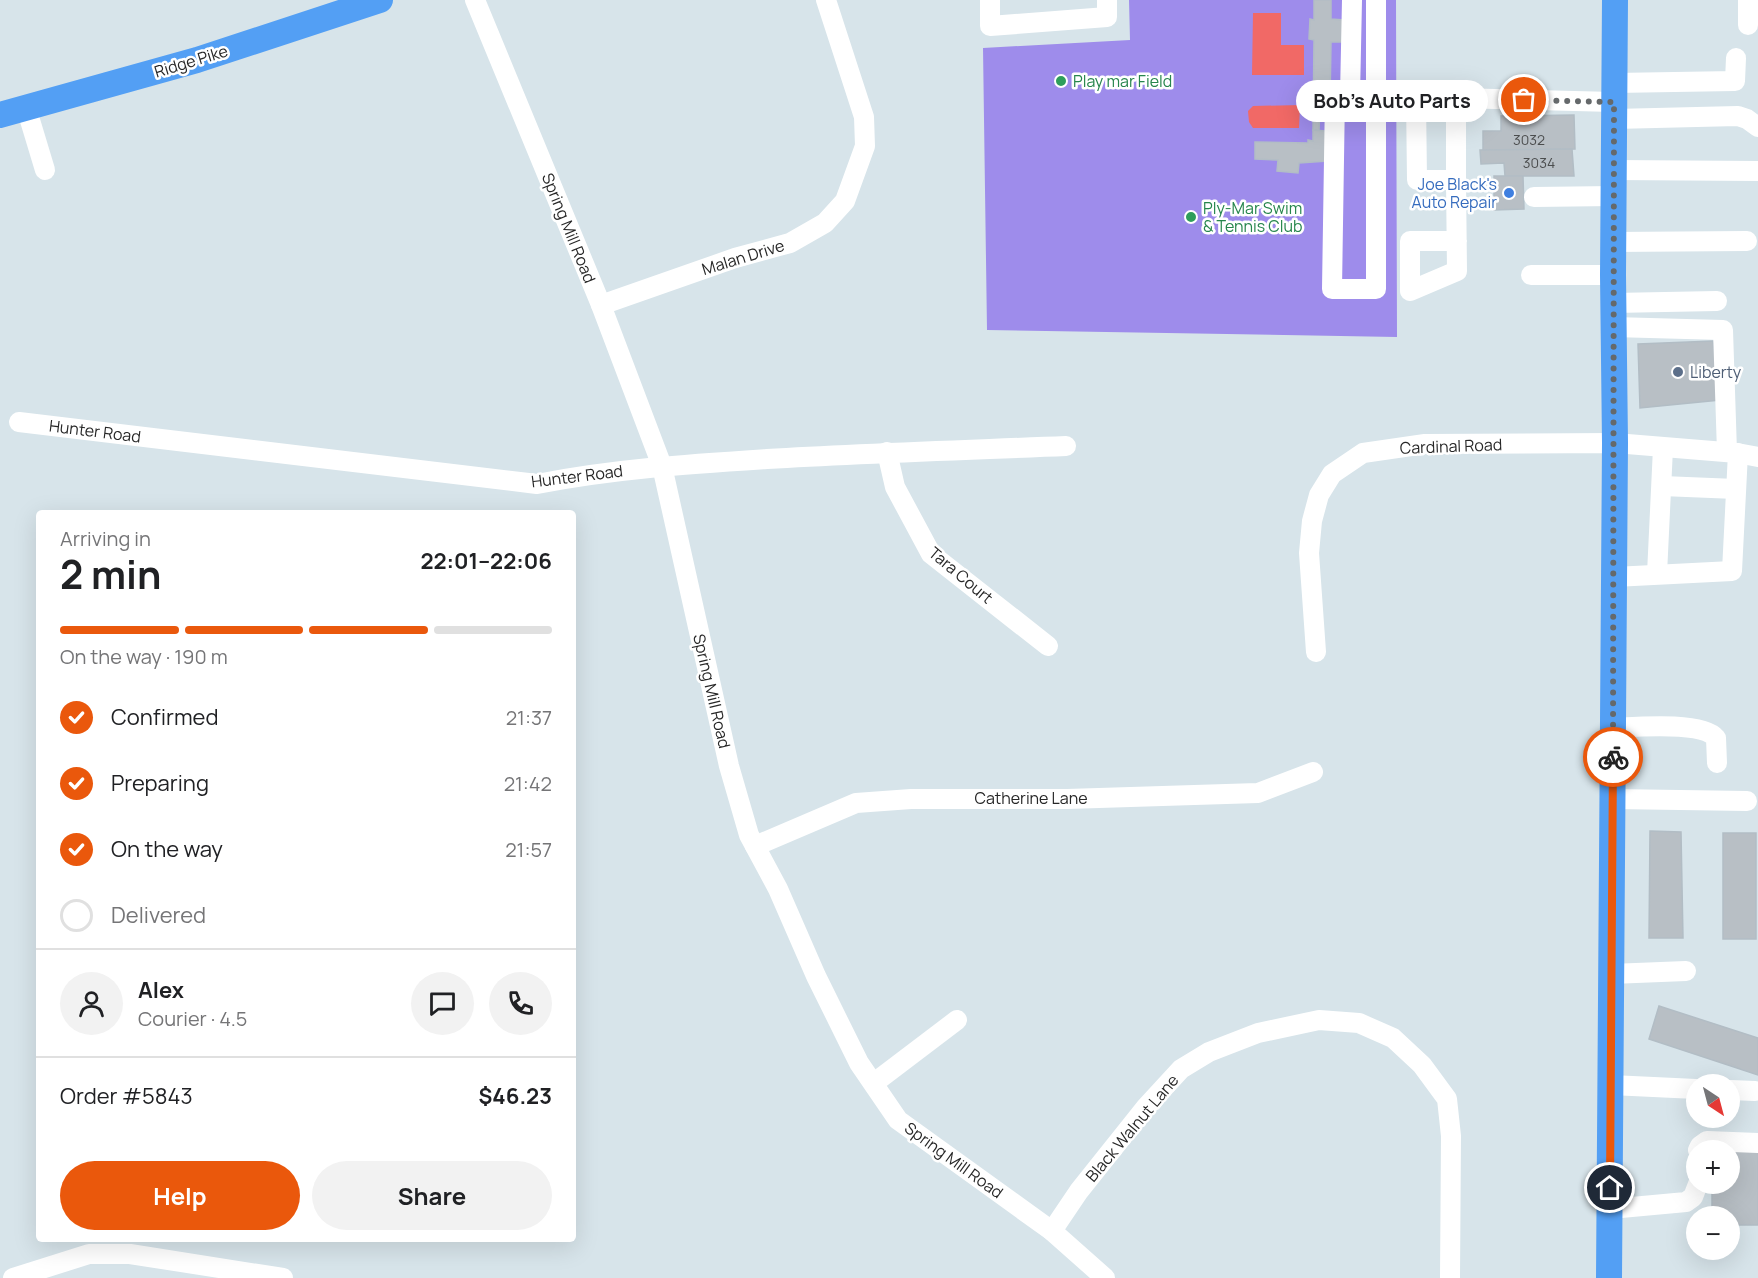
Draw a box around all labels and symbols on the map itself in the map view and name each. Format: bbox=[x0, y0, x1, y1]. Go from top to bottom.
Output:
street label: Ridge Pike bbox=[152, 39, 230, 83]
place label: Play mar Field bbox=[1073, 70, 1172, 92]
marker: Play mar Field bbox=[1054, 74, 1068, 88]
pin bbox=[1498, 74, 1549, 125]
callout: Bob's Auto Parts bbox=[1296, 79, 1488, 121]
house number: 3032 bbox=[1513, 130, 1545, 149]
house number: 3034 bbox=[1523, 153, 1555, 172]
street label: Spring Mill Road bbox=[537, 170, 601, 286]
place label: Joe Black's Auto Repair bbox=[1412, 173, 1497, 213]
marker: Joe Black's Auto Repair bbox=[1502, 186, 1516, 200]
place label: Ply-Mar Swim & Tennis Club bbox=[1203, 197, 1303, 237]
marker: Ply-Mar Swim & Tennis Club bbox=[1184, 210, 1198, 224]
street label: Malan Drive bbox=[699, 234, 787, 280]
place label: Liberty bbox=[1690, 361, 1742, 383]
marker: Liberty bbox=[1671, 365, 1685, 379]
street label: Hunter Road bbox=[48, 414, 142, 448]
street label: Cardinal Road bbox=[1399, 433, 1503, 459]
street label: Hunter Road bbox=[530, 459, 624, 493]
street label: Tara Court bbox=[924, 542, 998, 608]
street label: Spring Mill Road bbox=[688, 632, 736, 750]
courier bbox=[1583, 727, 1643, 787]
street label: Catherine Lane bbox=[975, 787, 1087, 809]
street label: Black Walnut Lane bbox=[1081, 1070, 1183, 1186]
north arrow bbox=[1686, 1074, 1740, 1128]
street label: Spring Mill Road bbox=[900, 1117, 1008, 1203]
pin bbox=[1584, 1162, 1635, 1213]

